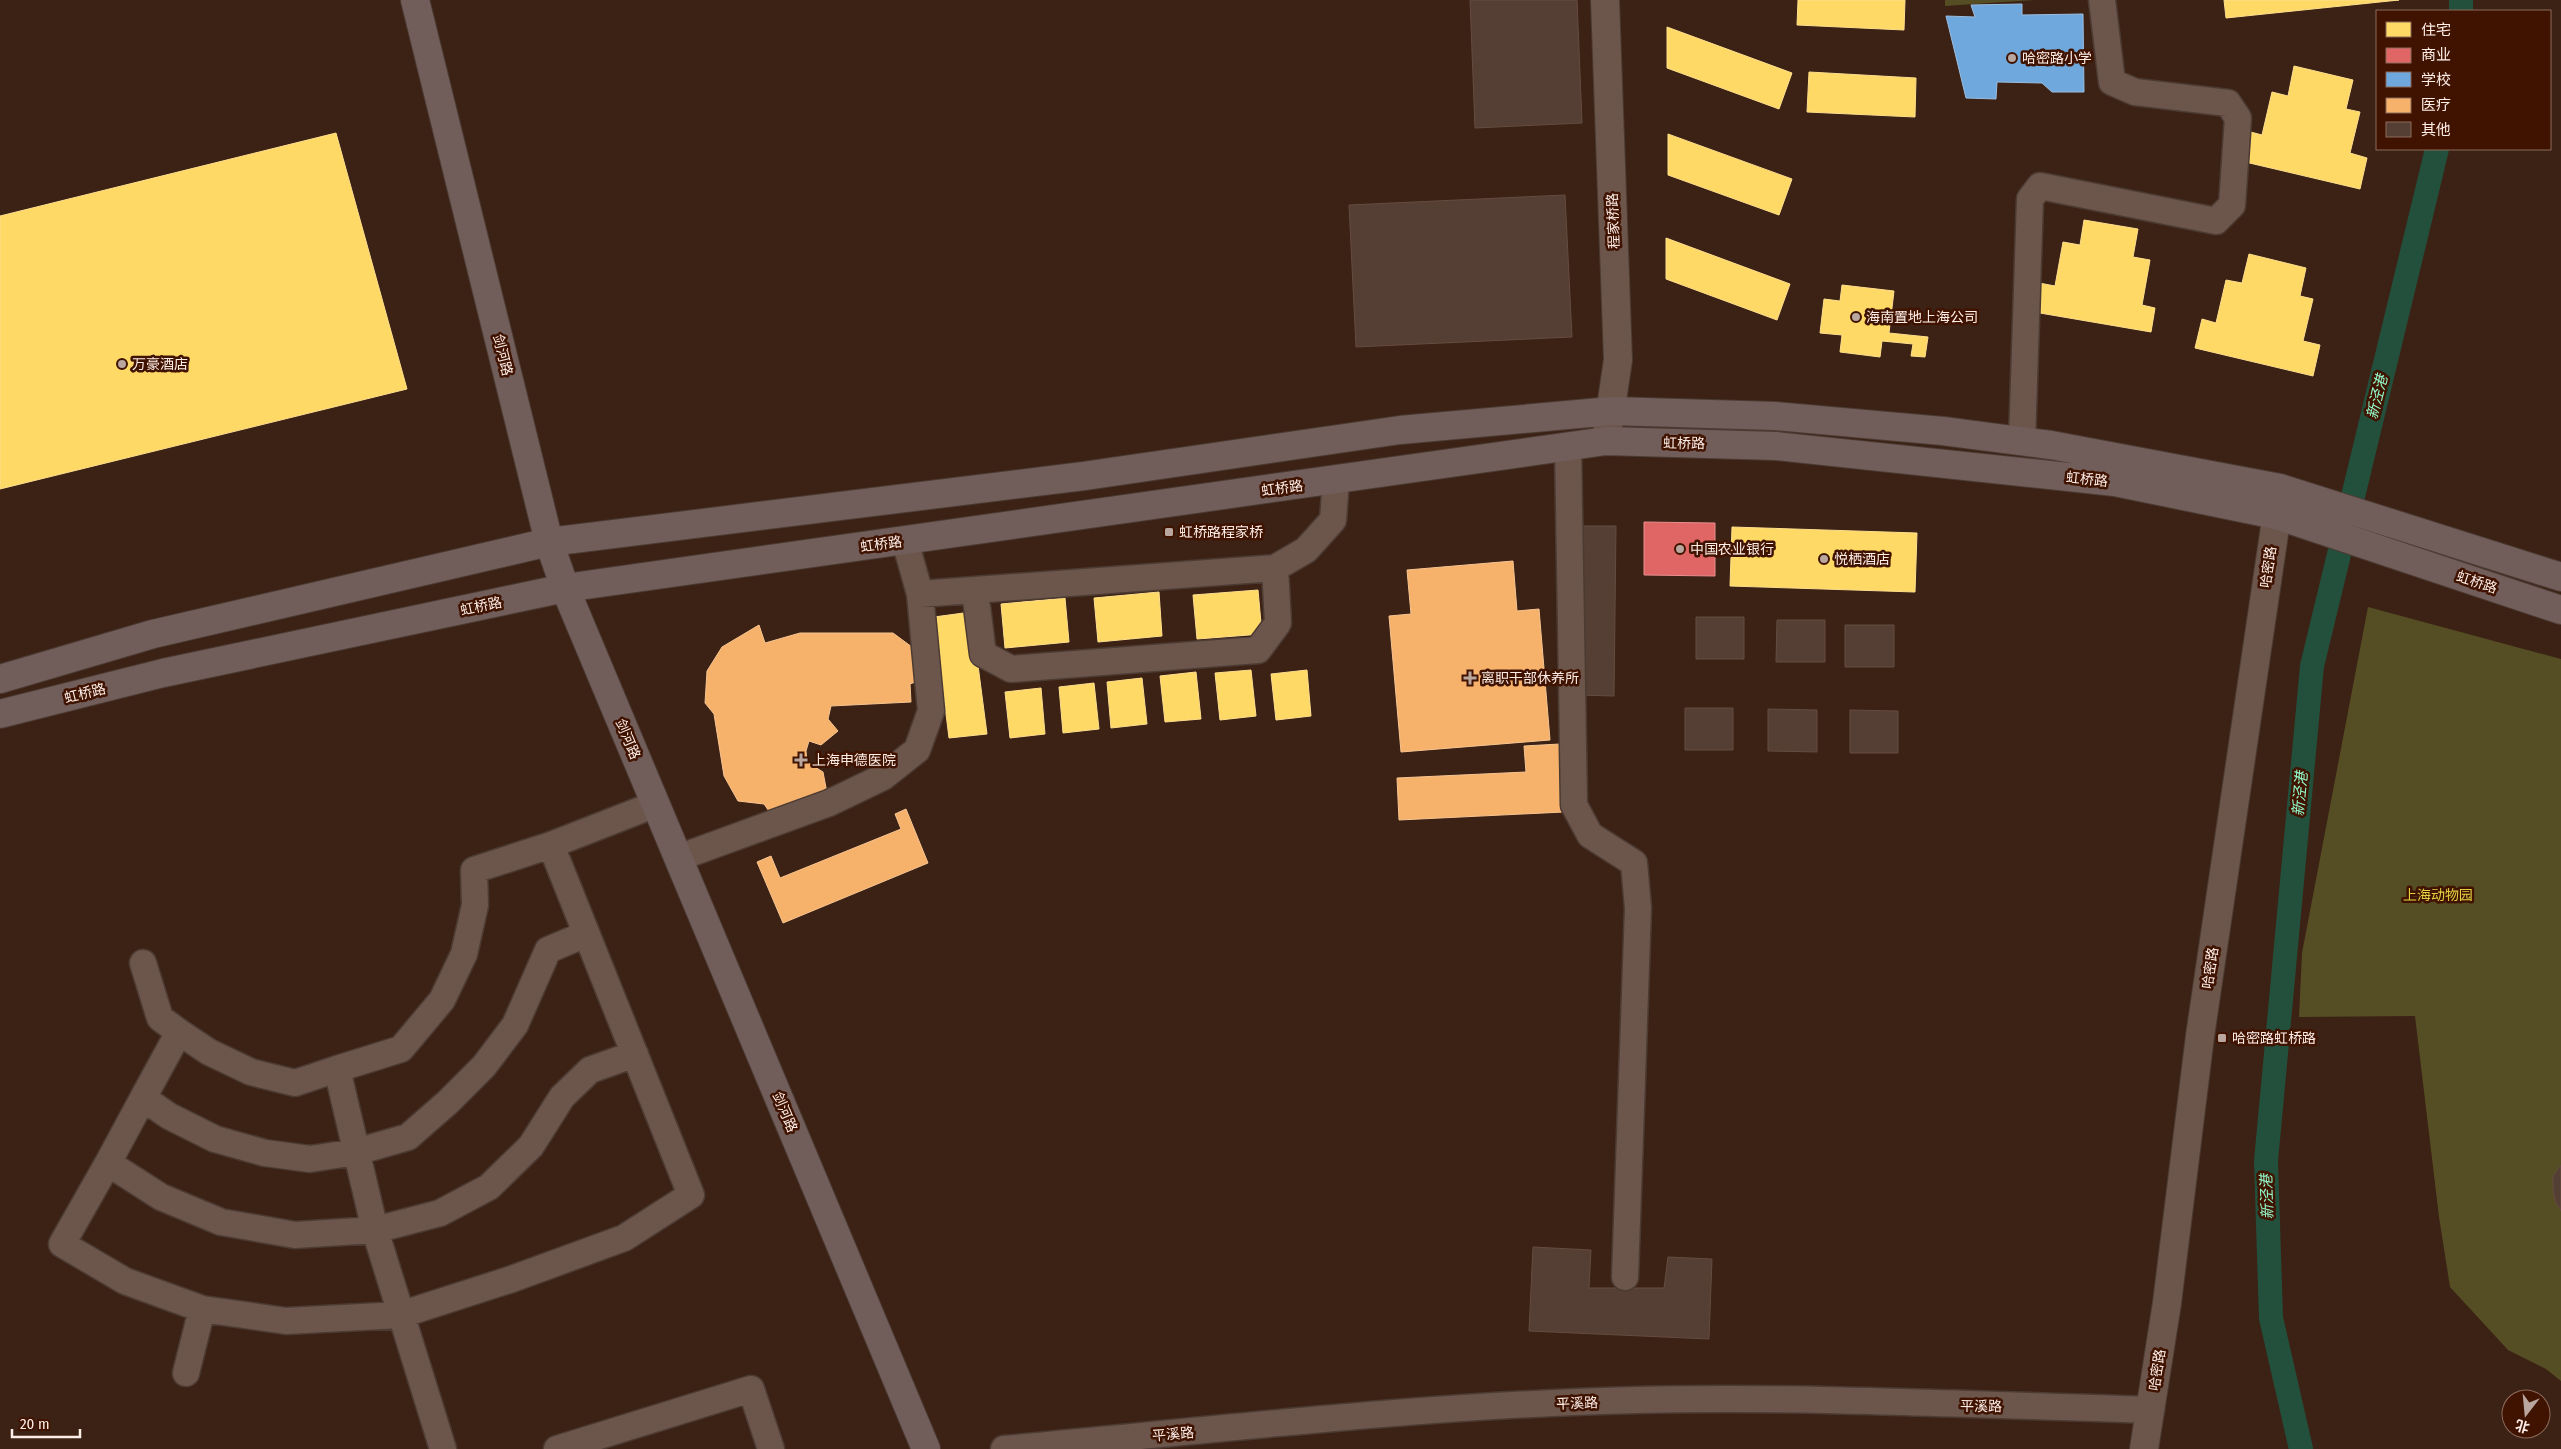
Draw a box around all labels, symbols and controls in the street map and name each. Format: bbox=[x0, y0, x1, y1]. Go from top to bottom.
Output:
legend bbox=[2376, 10, 2551, 150]
text: 住宅 bbox=[2421, 21, 2451, 39]
text: 商业 bbox=[2421, 46, 2451, 64]
place label: 哈密路小学 bbox=[2022, 50, 2092, 67]
marker: 哈密路小学 bbox=[2006, 52, 2018, 64]
text: 学校 bbox=[2421, 71, 2451, 89]
text: 医疗 bbox=[2421, 96, 2451, 114]
text: 其他 bbox=[2421, 121, 2451, 139]
street label: 程家桥路 bbox=[1604, 193, 1623, 249]
place label: 海南置地上海公司 bbox=[1866, 309, 1978, 326]
marker: 海南置地上海公司 bbox=[1850, 311, 1862, 323]
street label: 剑河路 bbox=[489, 333, 516, 378]
place label: 万豪酒店 bbox=[132, 356, 188, 373]
marker: 万豪酒店 bbox=[116, 358, 128, 370]
water label: 新泾港 bbox=[2363, 371, 2392, 421]
street label: 虹桥路 bbox=[1663, 435, 1705, 452]
street label: 虹桥路 bbox=[2065, 469, 2109, 490]
street label: 虹桥路 bbox=[1260, 477, 1304, 500]
place label: 虹桥路程家桥 bbox=[1179, 524, 1263, 541]
marker: 虹桥路程家桥 bbox=[1163, 526, 1175, 538]
street label: 虹桥路 bbox=[859, 533, 903, 556]
place label: 中国农业银行 bbox=[1690, 541, 1774, 558]
marker: 中国农业银行 bbox=[1674, 543, 1686, 555]
street label: 哈密路 bbox=[2257, 545, 2280, 589]
place label: 悦栖酒店 bbox=[1834, 551, 1890, 568]
marker: 悦栖酒店 bbox=[1818, 553, 1830, 565]
street label: 虹桥路 bbox=[2454, 568, 2499, 597]
street label: 虹桥路 bbox=[459, 594, 503, 619]
place label: 离职干部休养所 bbox=[1481, 670, 1579, 687]
marker: 离职干部休养所 bbox=[1463, 671, 1477, 685]
street label: 虹桥路 bbox=[63, 680, 108, 707]
street label: 剑河路 bbox=[612, 717, 644, 762]
place label: 上海申德医院 bbox=[812, 752, 896, 769]
marker: 上海申德医院 bbox=[794, 753, 808, 767]
water label: 新泾港 bbox=[2289, 769, 2311, 817]
park label: 上海动物园 bbox=[2403, 887, 2473, 904]
street label: 哈密路 bbox=[2199, 946, 2222, 990]
place label: 哈密路虹桥路 bbox=[2232, 1030, 2316, 1047]
marker: 哈密路虹桥路 bbox=[2216, 1032, 2228, 1044]
street label: 剑河路 bbox=[769, 1090, 801, 1135]
water label: 新泾港 bbox=[2257, 1172, 2277, 1220]
street label: 哈密路 bbox=[2146, 1348, 2169, 1392]
north arrow bbox=[2501, 1389, 2551, 1439]
street label: 平溪路 bbox=[1556, 1394, 1598, 1413]
street label: 平溪路 bbox=[1960, 1398, 2002, 1415]
scale bar bbox=[12, 1406, 80, 1438]
text: 20 m bbox=[20, 1415, 50, 1433]
text: 北 bbox=[2513, 1416, 2532, 1436]
street label: 平溪路 bbox=[1151, 1424, 1195, 1445]

